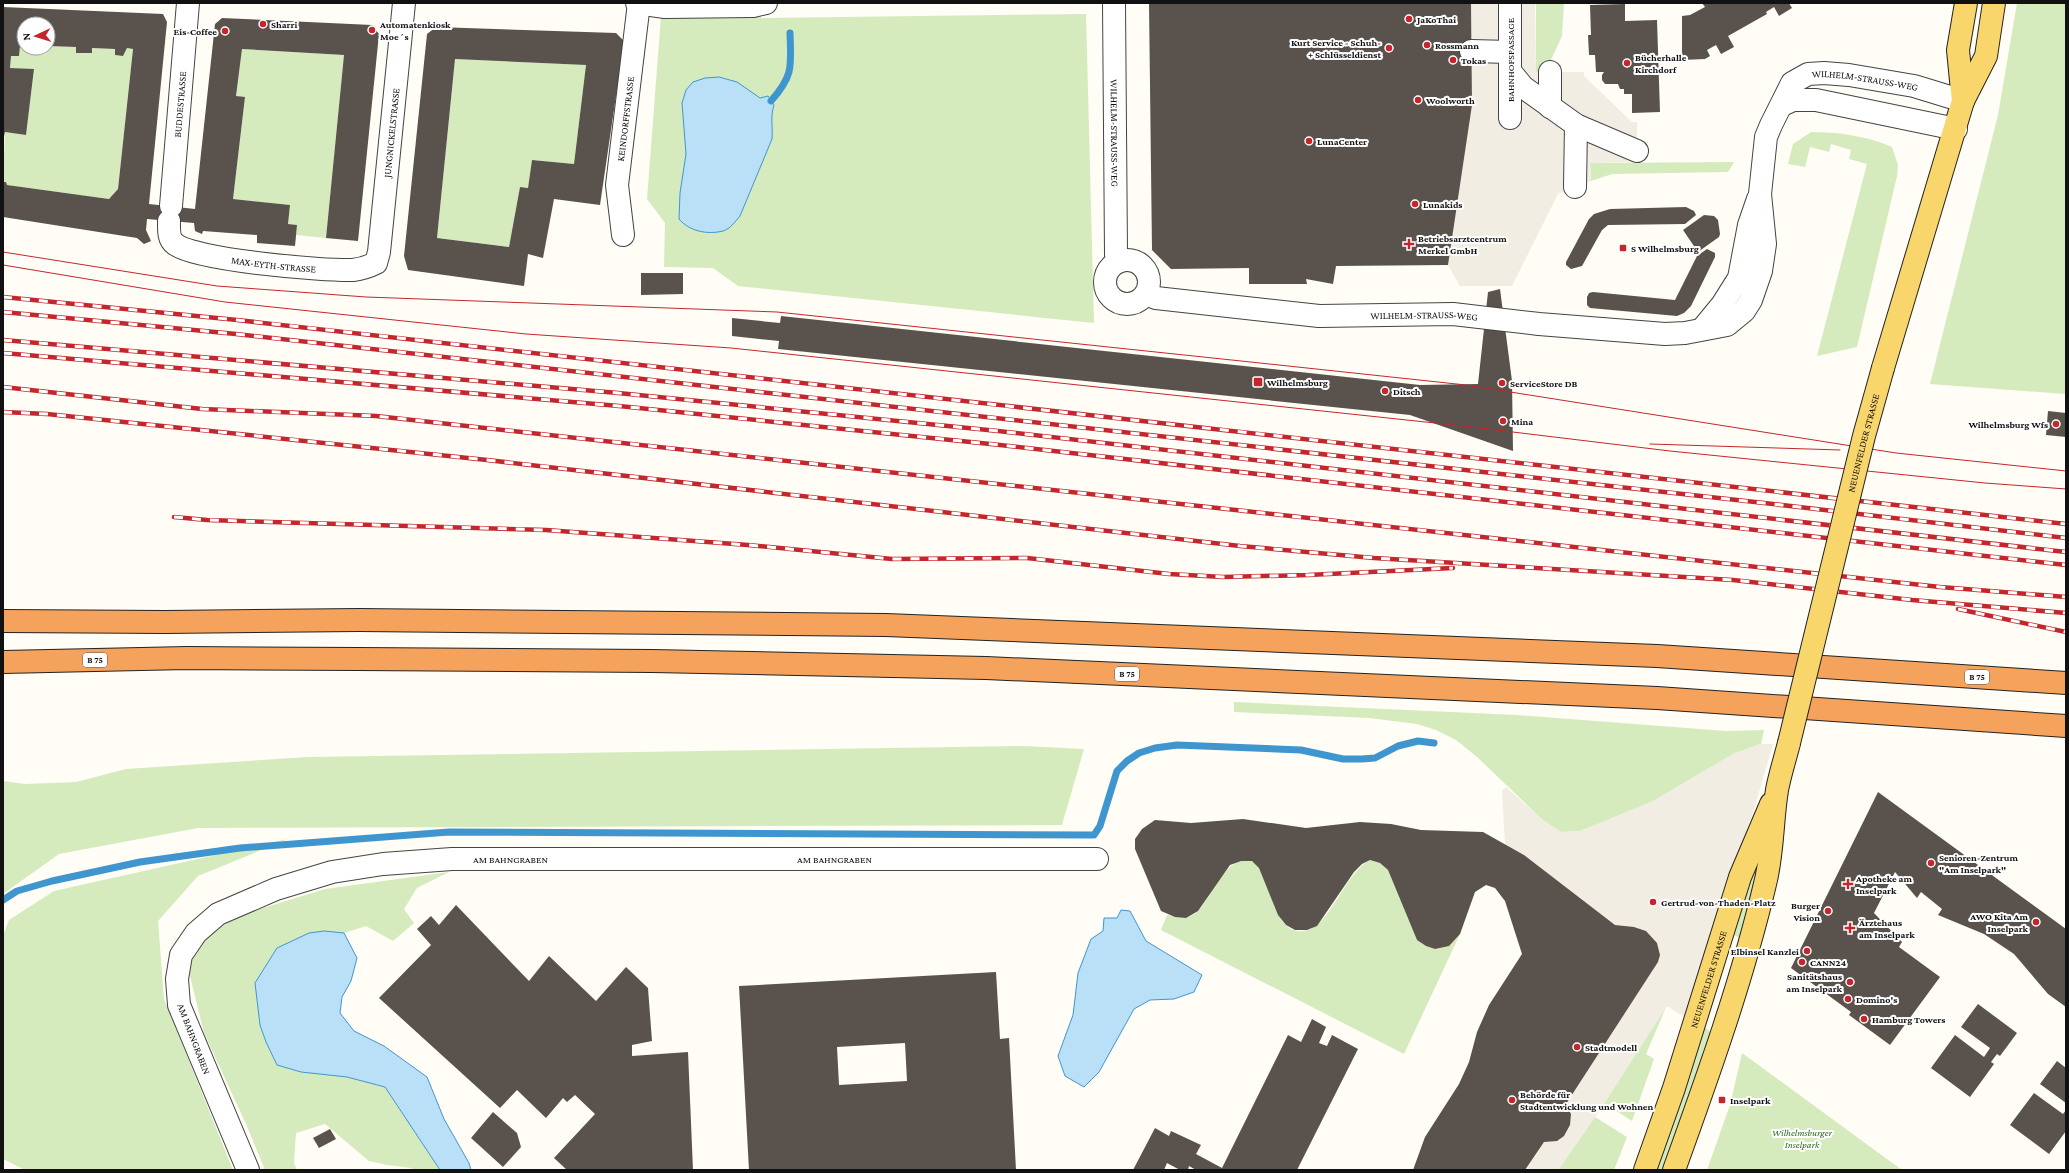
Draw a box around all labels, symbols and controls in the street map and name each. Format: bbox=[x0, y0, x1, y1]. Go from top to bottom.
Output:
marker: JaKoThai bbox=[1404, 14, 1414, 24]
place label: JaKoThai bbox=[1416, 14, 1456, 25]
north arrow bbox=[16, 16, 56, 56]
street label: BAHNHOFSPASSAGE bbox=[1505, 17, 1516, 102]
marker: Sharri bbox=[258, 19, 268, 29]
place label: Sharri bbox=[271, 19, 298, 30]
place label: Automatenkiosk Moe´s bbox=[379, 19, 451, 42]
marker: Automatenkiosk Moe´s bbox=[367, 25, 377, 35]
place label: Eis-Coffee bbox=[174, 26, 217, 37]
marker: Eis-Coffee bbox=[220, 26, 230, 36]
text: N bbox=[20, 32, 32, 41]
place label: Kurt Service - Schuh- + Schlüsseldienst bbox=[1291, 37, 1381, 60]
marker: Rossmann bbox=[1422, 40, 1432, 50]
place label: Rossmann bbox=[1435, 40, 1479, 51]
marker: Kurt Service - Schuh- + Schlüsseldienst bbox=[1384, 43, 1394, 53]
place label: Bücherhalle Kirchdorf bbox=[1635, 52, 1687, 75]
marker: Tokas bbox=[1448, 55, 1458, 65]
place label: Tokas bbox=[1461, 55, 1486, 66]
marker: Bücherhalle Kirchdorf bbox=[1622, 58, 1632, 68]
street label: WILHELM-STRAUSS-WEG bbox=[1811, 68, 1920, 93]
street label: BUDDESTRASSE bbox=[171, 70, 188, 138]
street label: KEINDORFFSTRASSE bbox=[614, 75, 636, 162]
street label: WILHELM-STRAUSS-WEG bbox=[1109, 79, 1121, 187]
street label: JUNGNICKELSTRASSE bbox=[381, 87, 401, 179]
marker: Woolworth bbox=[1413, 95, 1423, 105]
place label: Woolworth bbox=[1425, 95, 1475, 106]
marker: LunaCenter bbox=[1304, 136, 1314, 146]
place label: LunaCenter bbox=[1317, 136, 1367, 147]
marker: Lunakids bbox=[1410, 199, 1420, 209]
place label: Lunakids bbox=[1423, 199, 1462, 210]
place label: Betriebsarztcentrum Merkel GmbH bbox=[1418, 233, 1507, 256]
marker: Betriebsarztcentrum Merkel GmbH bbox=[1403, 238, 1415, 250]
marker: S Wilhelmsburg bbox=[1618, 243, 1628, 253]
place label: S Wilhelmsburg bbox=[1631, 243, 1699, 254]
street label: MAX-EYTH-STRASSE bbox=[230, 254, 317, 274]
street label: WILHELM-STRAUSS-WEG bbox=[1370, 308, 1478, 322]
marker: Wilhelmsburg bbox=[1252, 376, 1264, 388]
place label: Wilhelmsburg bbox=[1266, 377, 1328, 388]
marker: ServiceStore DB bbox=[1497, 378, 1507, 388]
place label: ServiceStore DB bbox=[1510, 378, 1578, 389]
marker: Ditsch bbox=[1380, 386, 1390, 396]
place label: Ditsch bbox=[1393, 386, 1421, 397]
street label: NEUENFELDER STRASSE bbox=[1845, 392, 1881, 493]
marker: Mina bbox=[1498, 416, 1508, 426]
place label: Mina bbox=[1511, 416, 1533, 427]
place label: Wilhelmsburg Wfs bbox=[1967, 419, 2048, 430]
marker: Wilhelmsburg Wfs bbox=[2051, 419, 2061, 429]
road number: B 75 bbox=[83, 653, 107, 667]
road number: B 75 bbox=[1115, 667, 1139, 681]
road number: B 75 bbox=[1965, 670, 1989, 684]
place label: Senioren-Zentrum "Am Inselpark" bbox=[1939, 852, 2019, 875]
street label: AM BAHNGRABEN bbox=[473, 854, 548, 865]
street label: AM BAHNGRABEN bbox=[797, 854, 872, 865]
marker: Senioren-Zentrum "Am Inselpark" bbox=[1926, 858, 1936, 868]
place label: Apotheke am Inselpark bbox=[1855, 873, 1912, 896]
marker: Apotheke am Inselpark bbox=[1843, 879, 1853, 889]
marker: Gertrud-von-Thaden-Platz bbox=[1648, 897, 1658, 907]
place label: Gertrud-von-Thaden-Platz bbox=[1661, 897, 1776, 908]
place label: Burger Vision bbox=[1791, 900, 1820, 923]
marker: Burger Vision bbox=[1823, 906, 1833, 916]
place label: AWO Kita Am Inselpark bbox=[1969, 911, 2029, 934]
place label: Ärztehaus am Inselpark bbox=[1858, 917, 1915, 940]
marker: AWO Kita Am Inselpark bbox=[2031, 917, 2041, 927]
marker: Ärztehaus am Inselpark bbox=[1844, 922, 1856, 934]
street label: NEUENFELDER STRASSE bbox=[1688, 929, 1729, 1029]
place label: Elbinsel Kanzlei bbox=[1731, 946, 1799, 957]
marker: Elbinsel Kanzlei bbox=[1802, 946, 1812, 956]
marker: CANN24 bbox=[1797, 957, 1807, 967]
place label: CANN24 bbox=[1810, 957, 1847, 968]
place label: Sanitätshaus am Inselpark bbox=[1786, 971, 1843, 994]
marker: Sanitätshaus am Inselpark bbox=[1845, 977, 1855, 987]
marker: Domino's bbox=[1843, 994, 1853, 1004]
place label: Domino's bbox=[1856, 994, 1897, 1005]
street label: AM BAHNGRABEN bbox=[175, 1002, 213, 1076]
marker: Hamburg Towers bbox=[1859, 1014, 1869, 1024]
place label: Hamburg Towers bbox=[1872, 1014, 1945, 1025]
marker: Stadtmodell bbox=[1572, 1042, 1582, 1052]
place label: Stadtmodell bbox=[1585, 1042, 1637, 1053]
place label: Behörde für Stadtentwicklung und Wohnen bbox=[1520, 1089, 1654, 1112]
marker: Behörde für Stadtentwicklung und Wohnen bbox=[1507, 1095, 1517, 1105]
marker: Inselpark bbox=[1717, 1095, 1727, 1105]
place label: Inselpark bbox=[1730, 1095, 1771, 1106]
park label: Wilhelmsburger Inselpark bbox=[1772, 1127, 1833, 1150]

